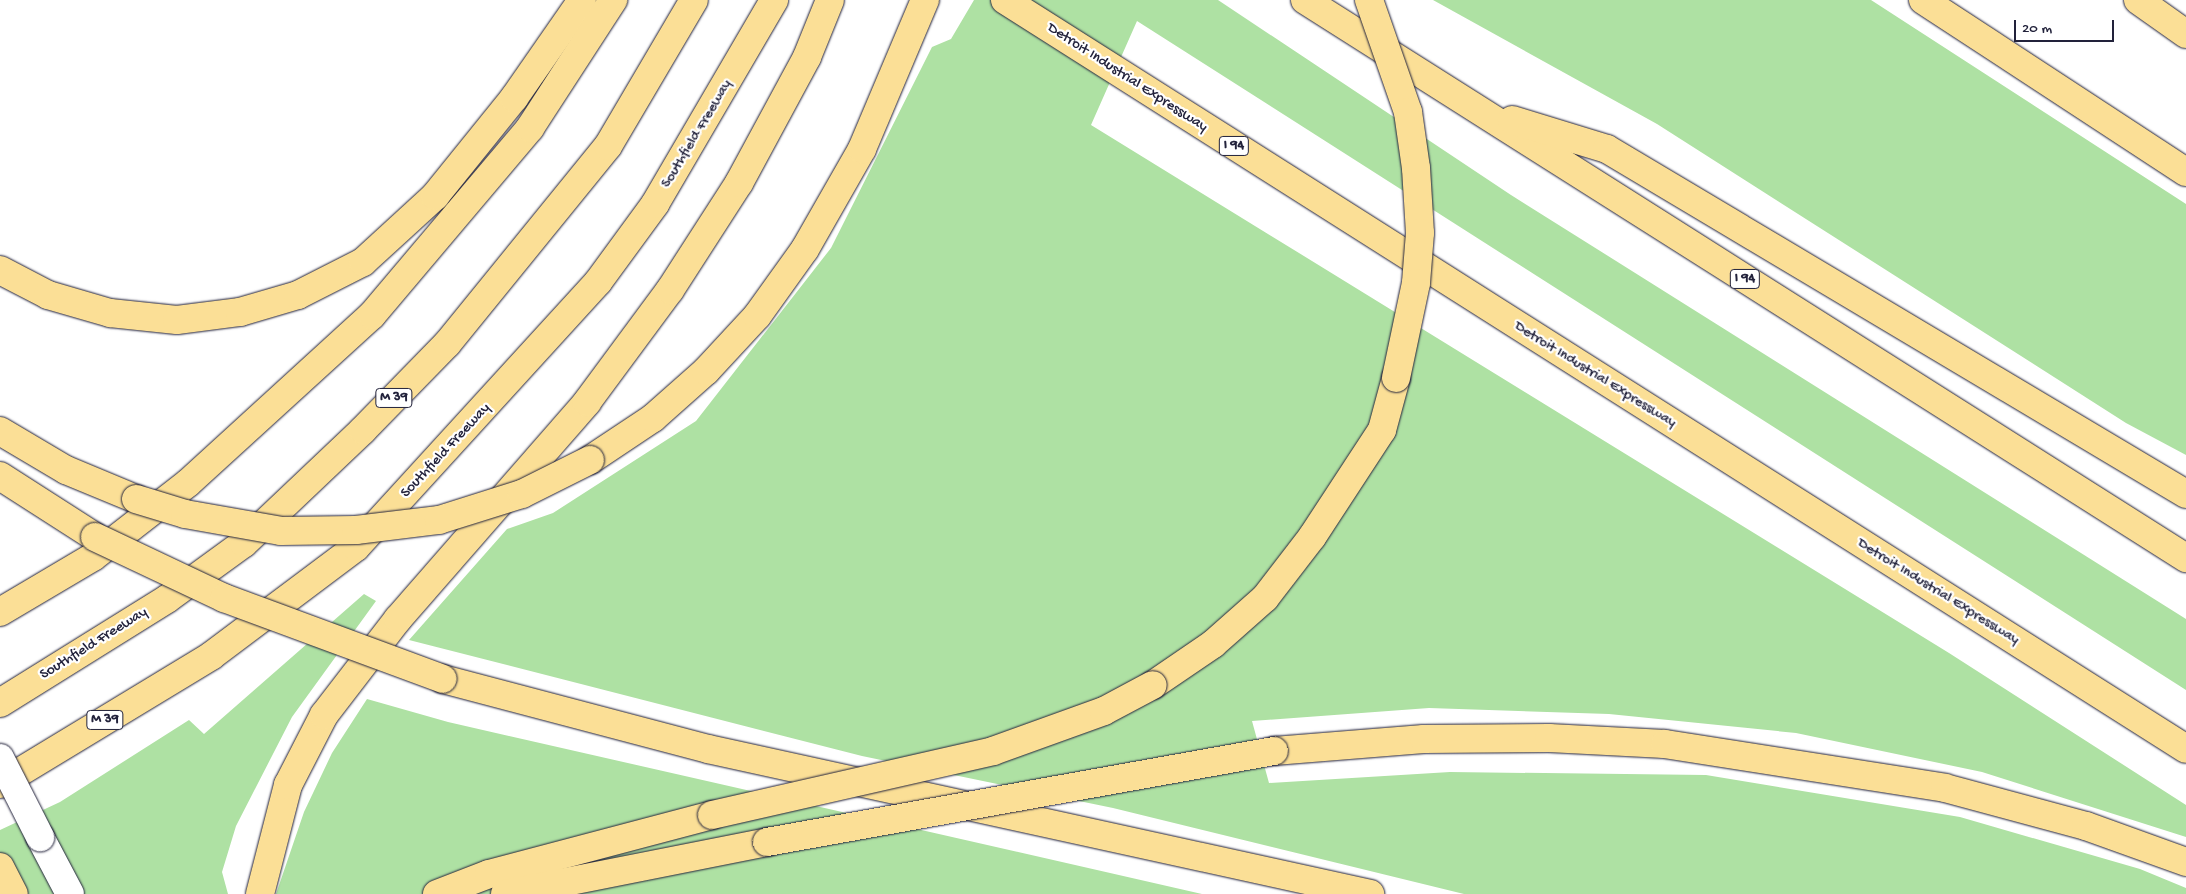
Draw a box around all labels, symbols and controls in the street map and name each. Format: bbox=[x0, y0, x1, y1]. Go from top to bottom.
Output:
scale bar bbox=[2016, 10, 2116, 42]
street label: Detroit Industrial Expressway bbox=[1043, 19, 1211, 137]
text: 20 m bbox=[2022, 20, 2052, 38]
street label: Southfield Freeway bbox=[658, 77, 736, 191]
road number: I 94 bbox=[1218, 134, 1250, 158]
road number: I 94 bbox=[1729, 268, 1761, 290]
street label: Detroit Industrial Expressway bbox=[1511, 318, 1679, 432]
road number: M 39 bbox=[375, 386, 413, 409]
street label: Southfield Freeway bbox=[397, 400, 495, 502]
street label: Detroit Industrial Expressway bbox=[1854, 535, 2022, 649]
street label: Southfield Freeway bbox=[37, 604, 151, 684]
road number: M 39 bbox=[86, 708, 124, 732]

